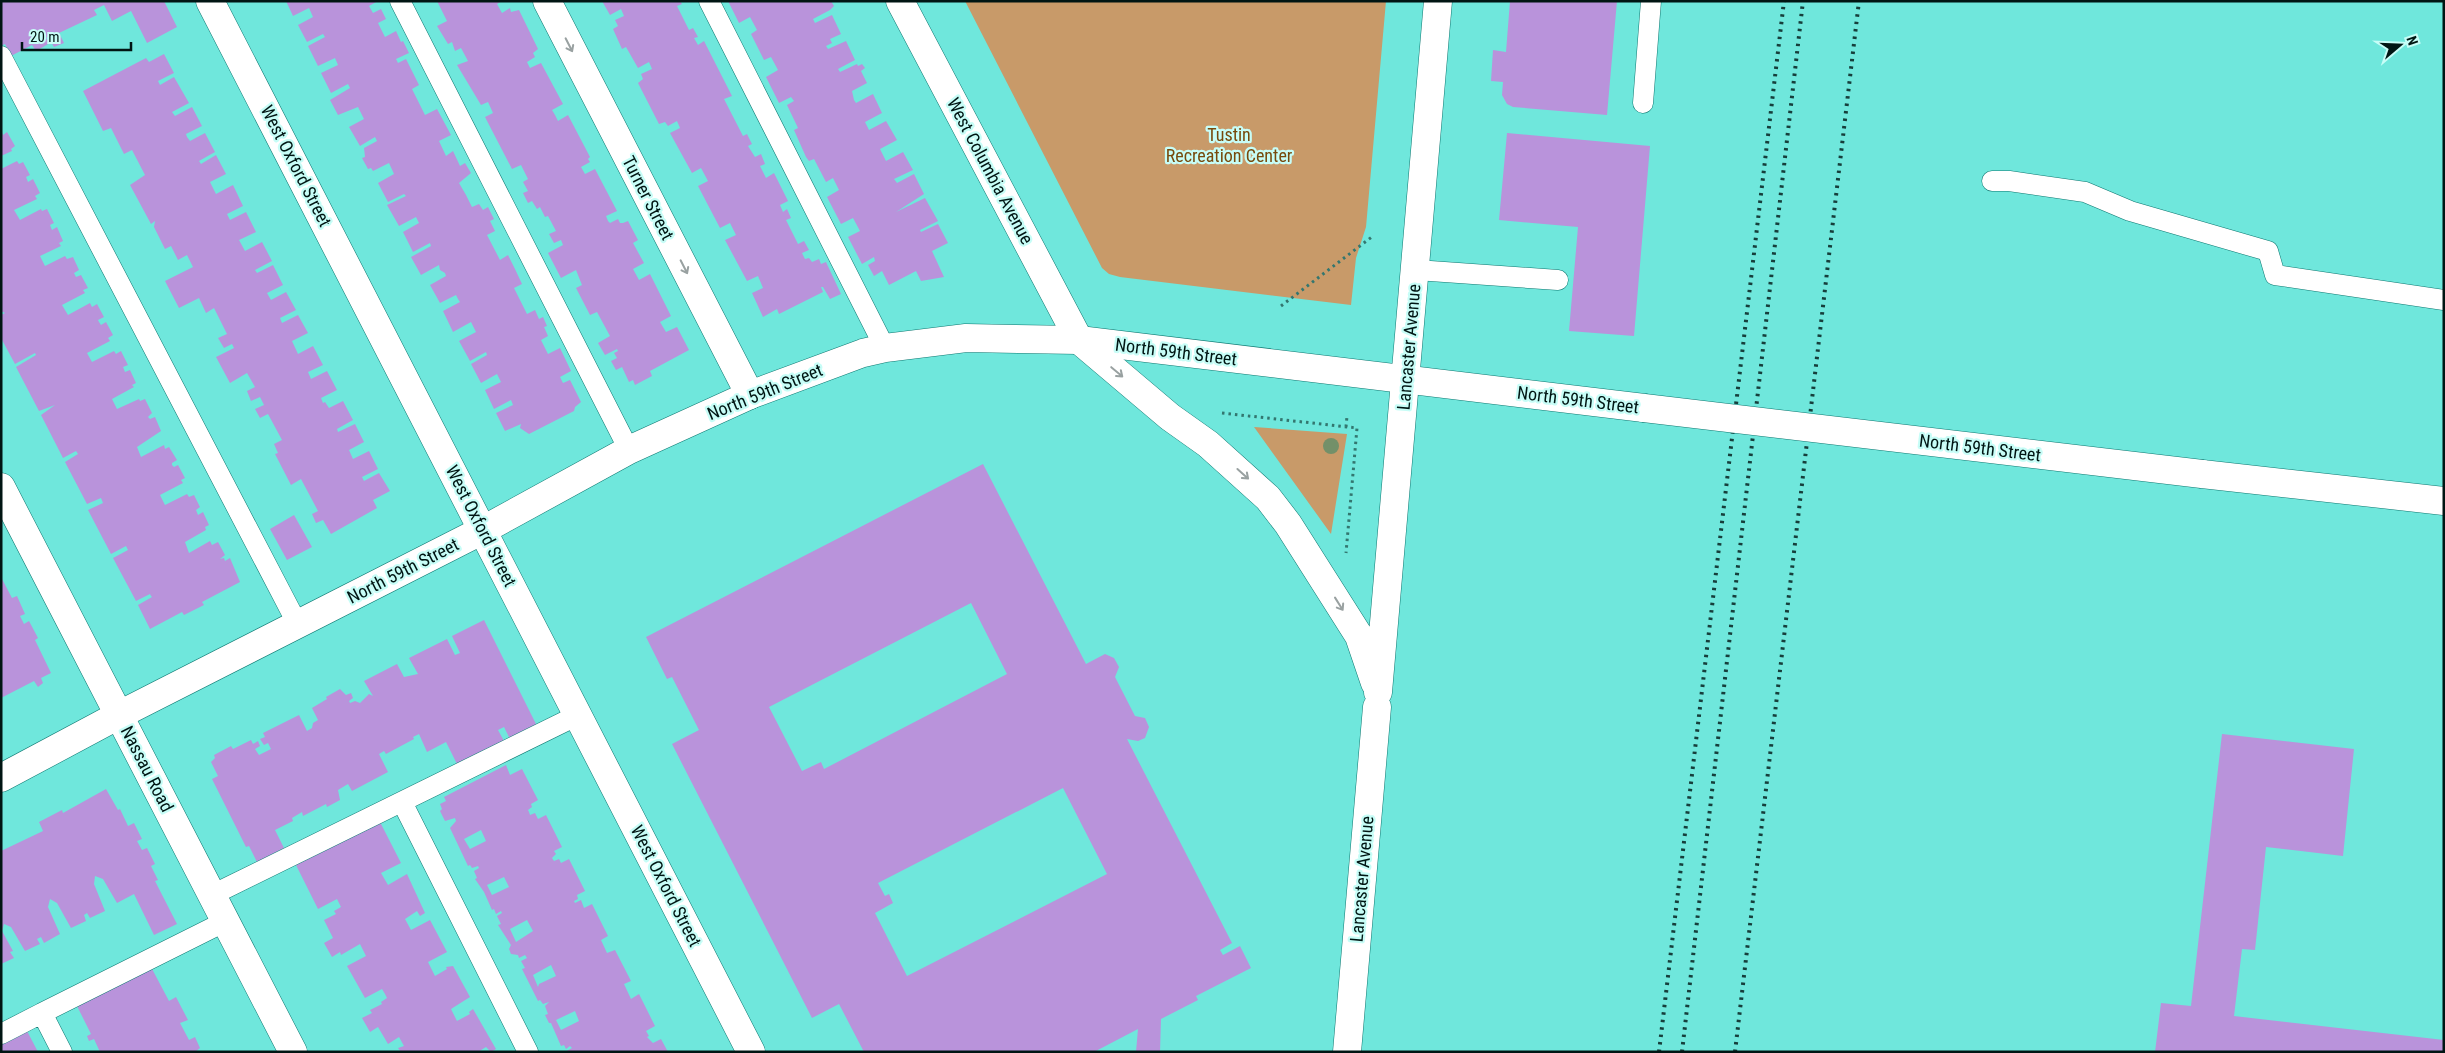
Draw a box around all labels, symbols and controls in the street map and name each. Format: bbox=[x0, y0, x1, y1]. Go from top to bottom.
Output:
scale bar bbox=[22, 20, 131, 52]
north arrow bbox=[2375, 20, 2425, 70]
text: 20 m bbox=[30, 28, 60, 46]
text: N bbox=[2403, 34, 2421, 47]
one-way arrow bbox=[564, 37, 574, 52]
street label: West Columbia Avenue bbox=[943, 94, 1038, 248]
street label: West Oxford Street bbox=[257, 102, 336, 230]
park label: Tustin Recreation Center bbox=[1166, 124, 1293, 166]
street label: Turner Street bbox=[618, 152, 679, 243]
one-way arrow bbox=[680, 259, 689, 274]
street label: Lancaster Avenue bbox=[1393, 283, 1424, 411]
street label: North 59th Street bbox=[1114, 334, 1238, 369]
street label: North 59th Street bbox=[704, 359, 825, 424]
one-way arrow bbox=[1110, 366, 1123, 377]
street label: North 59th Street bbox=[1516, 382, 1640, 417]
street label: North 59th Street bbox=[1918, 430, 2042, 465]
street label: West Oxford Street bbox=[442, 462, 521, 590]
one-way arrow bbox=[1236, 468, 1249, 480]
street label: North 59th Street bbox=[343, 533, 462, 608]
one-way arrow bbox=[1333, 597, 1344, 611]
street label: Nassau Road bbox=[117, 722, 178, 815]
street label: Lancaster Avenue bbox=[1346, 815, 1377, 943]
street label: West Oxford Street bbox=[627, 822, 706, 950]

